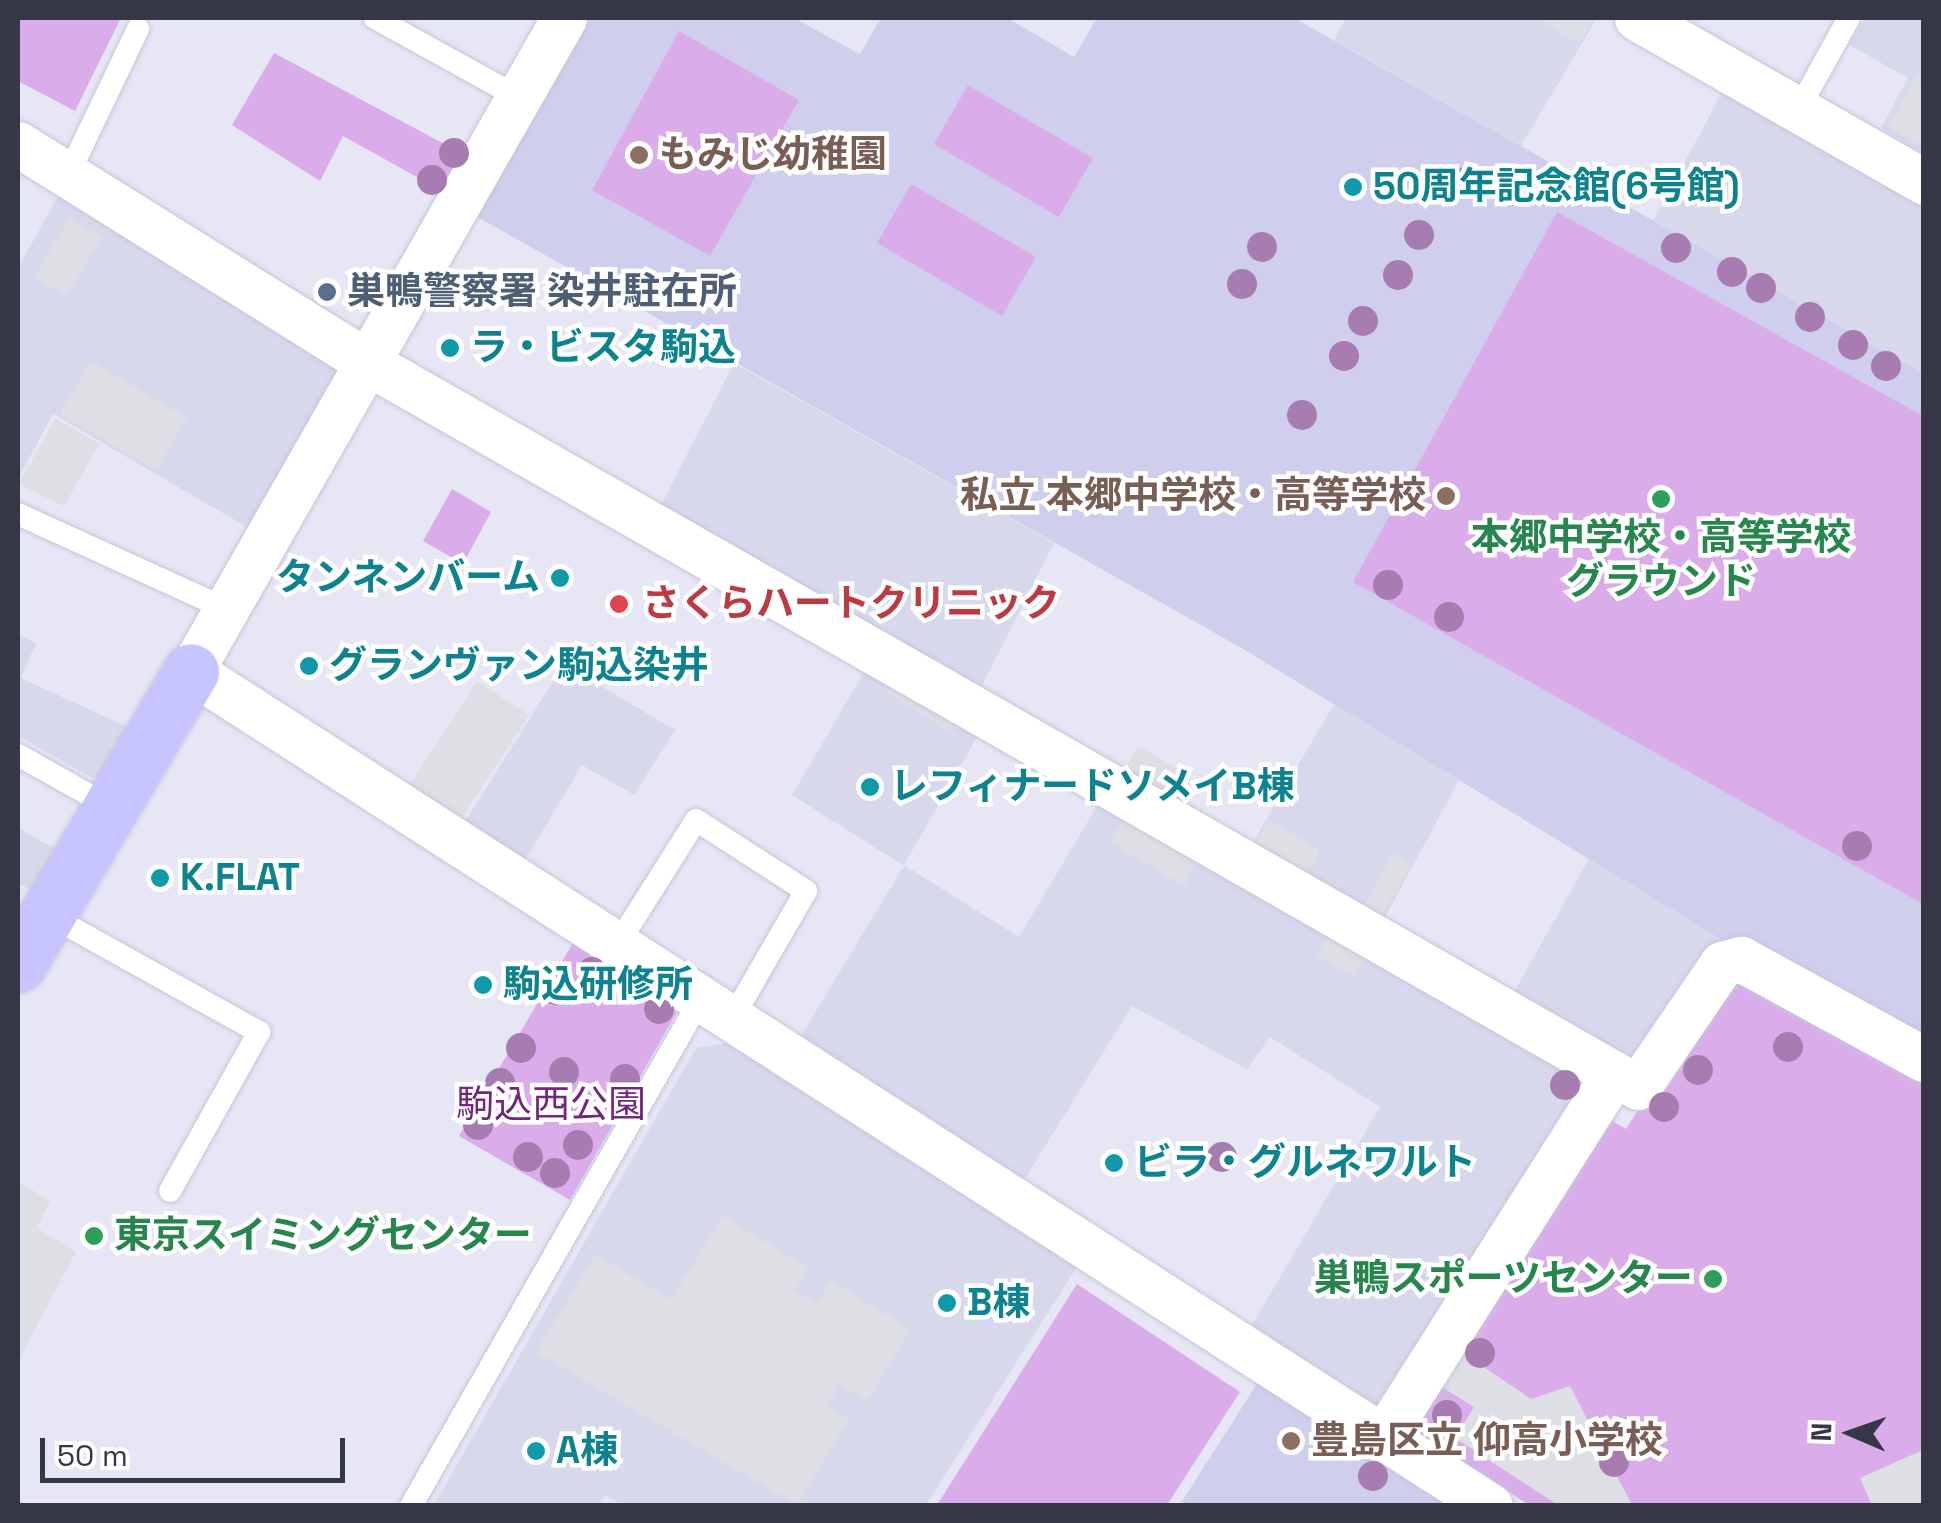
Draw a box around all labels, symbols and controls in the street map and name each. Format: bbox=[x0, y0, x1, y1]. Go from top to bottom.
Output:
place label: もみじ幼稚園 bbox=[659, 132, 887, 178]
marker: もみじ幼稚園 bbox=[628, 144, 650, 166]
place label: 50周年記念館(6号館) bbox=[1373, 164, 1739, 210]
marker: 50周年記念館(6号館) bbox=[1342, 176, 1364, 198]
place label: 巣鴨警察署 染井駐在所 bbox=[347, 269, 737, 315]
marker: 巣鴨警察署 染井駐在所 bbox=[316, 281, 338, 303]
place label: ラ・ビスタ駒込 bbox=[470, 325, 736, 371]
marker: ラ・ビスタ駒込 bbox=[439, 337, 461, 359]
place label: 私立 本郷中学校・高等学校 bbox=[960, 473, 1426, 519]
marker: 私立 本郷中学校・高等学校 bbox=[1435, 485, 1457, 507]
marker: 本郷中学校・高等学校 グラウンド bbox=[1650, 488, 1672, 510]
place label: 本郷中学校・高等学校 グラウンド bbox=[1471, 515, 1851, 604]
place label: タンネンバーム bbox=[274, 555, 540, 601]
marker: タンネンバーム bbox=[549, 567, 571, 589]
place label: さくらハートクリニック bbox=[642, 581, 1060, 627]
marker: さくらハートクリニック bbox=[606, 591, 632, 617]
place label: グランヴァン駒込染井 bbox=[329, 643, 709, 689]
marker: グランヴァン駒込染井 bbox=[298, 655, 320, 677]
place label: レフィナードソメイB棟 bbox=[890, 764, 1295, 810]
marker: レフィナードソメイB棟 bbox=[859, 776, 881, 798]
place label: K.FLAT bbox=[180, 855, 300, 901]
marker: K.FLAT bbox=[149, 867, 171, 889]
place label: 駒込研修所 bbox=[503, 962, 693, 1008]
marker: 駒込研修所 bbox=[472, 974, 494, 996]
park label: 駒込西公園 bbox=[456, 1082, 646, 1128]
place label: ビラ・グルネワルト bbox=[1134, 1140, 1476, 1186]
marker: ビラ・グルネワルト bbox=[1103, 1152, 1125, 1174]
place label: 東京スイミングセンター bbox=[114, 1213, 532, 1259]
marker: 東京スイミングセンター bbox=[83, 1225, 105, 1247]
place label: 巣鴨スポーツセンター bbox=[1313, 1256, 1693, 1302]
marker: 巣鴨スポーツセンター bbox=[1702, 1268, 1724, 1290]
place label: B棟 bbox=[967, 1280, 1030, 1326]
marker: B棟 bbox=[936, 1292, 958, 1314]
north arrow bbox=[1801, 1383, 1901, 1483]
scale bar bbox=[45, 1418, 350, 1480]
place label: 豊島区立 仰高小学校 bbox=[1311, 1418, 1663, 1464]
text: N bbox=[1803, 1422, 1839, 1442]
place label: A棟 bbox=[556, 1428, 618, 1474]
marker: 豊島区立 仰高小学校 bbox=[1280, 1430, 1302, 1452]
text: 50 m bbox=[57, 1436, 128, 1475]
marker: A棟 bbox=[525, 1440, 547, 1462]

